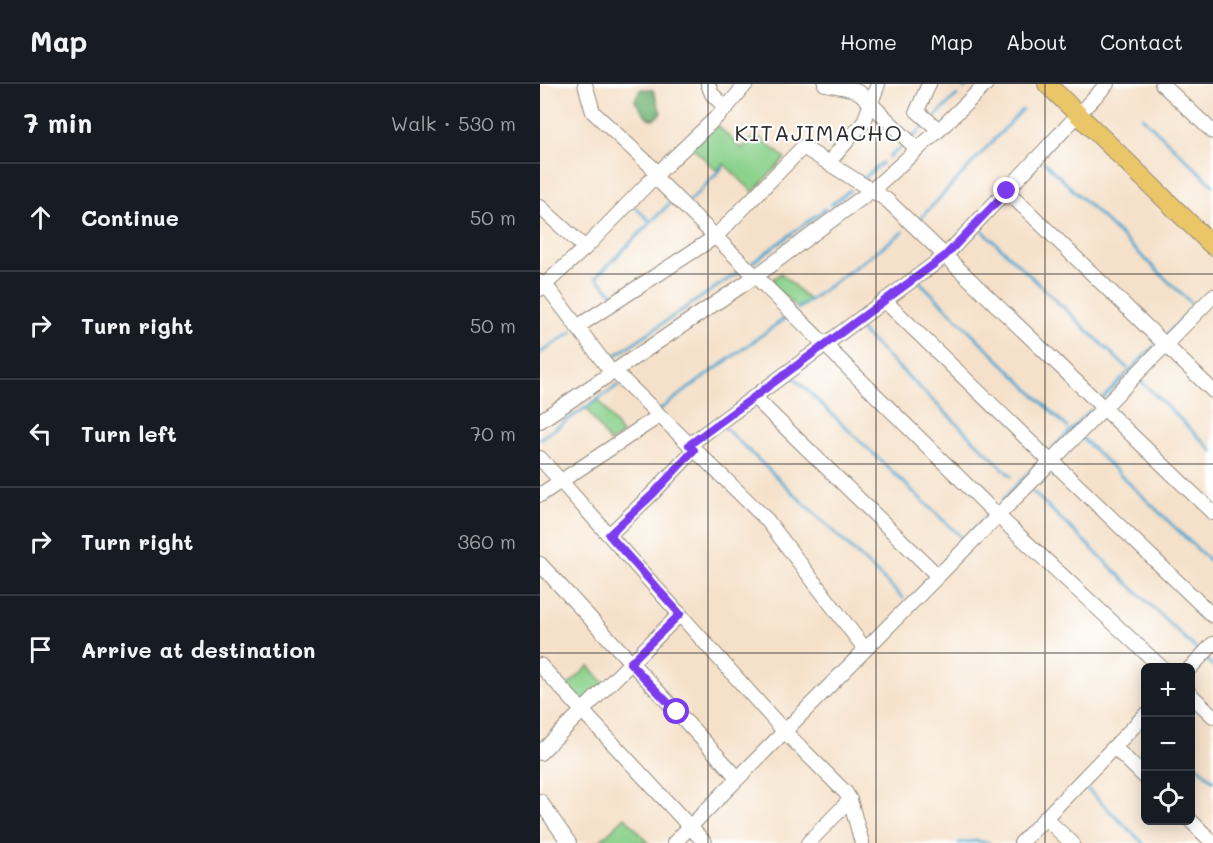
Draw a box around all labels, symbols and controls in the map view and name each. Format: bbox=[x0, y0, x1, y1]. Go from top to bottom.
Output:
text: Map bbox=[30, 23, 87, 59]
text: Home bbox=[840, 28, 897, 55]
text: Map bbox=[930, 28, 973, 55]
text: About bbox=[1006, 28, 1067, 55]
text: Contact bbox=[1100, 28, 1183, 55]
text: 7 min bbox=[24, 106, 92, 140]
text: Walk · 530 m bbox=[391, 110, 516, 136]
district label: KITAJIMACHO bbox=[735, 118, 903, 147]
route end bbox=[993, 177, 1019, 203]
icon: ahead bbox=[24, 201, 57, 234]
text: Continue bbox=[81, 203, 179, 232]
text: 50 m bbox=[470, 204, 516, 230]
icon: right bbox=[24, 309, 57, 342]
text: Turn right bbox=[81, 311, 193, 340]
text: 50 m bbox=[470, 312, 516, 338]
icon: left bbox=[24, 417, 57, 450]
text: Turn left bbox=[81, 419, 177, 448]
text: 70 m bbox=[470, 420, 516, 446]
icon: right bbox=[24, 525, 57, 558]
text: Turn right bbox=[81, 527, 193, 556]
text: 360 m bbox=[458, 528, 516, 554]
icon: arrive bbox=[24, 633, 57, 666]
text: Arrive at destination bbox=[81, 635, 316, 664]
map controls bbox=[1141, 663, 1195, 825]
button: + bbox=[1141, 663, 1195, 717]
route start bbox=[663, 698, 689, 724]
button: − bbox=[1141, 717, 1195, 771]
button: locate bbox=[1141, 771, 1195, 825]

